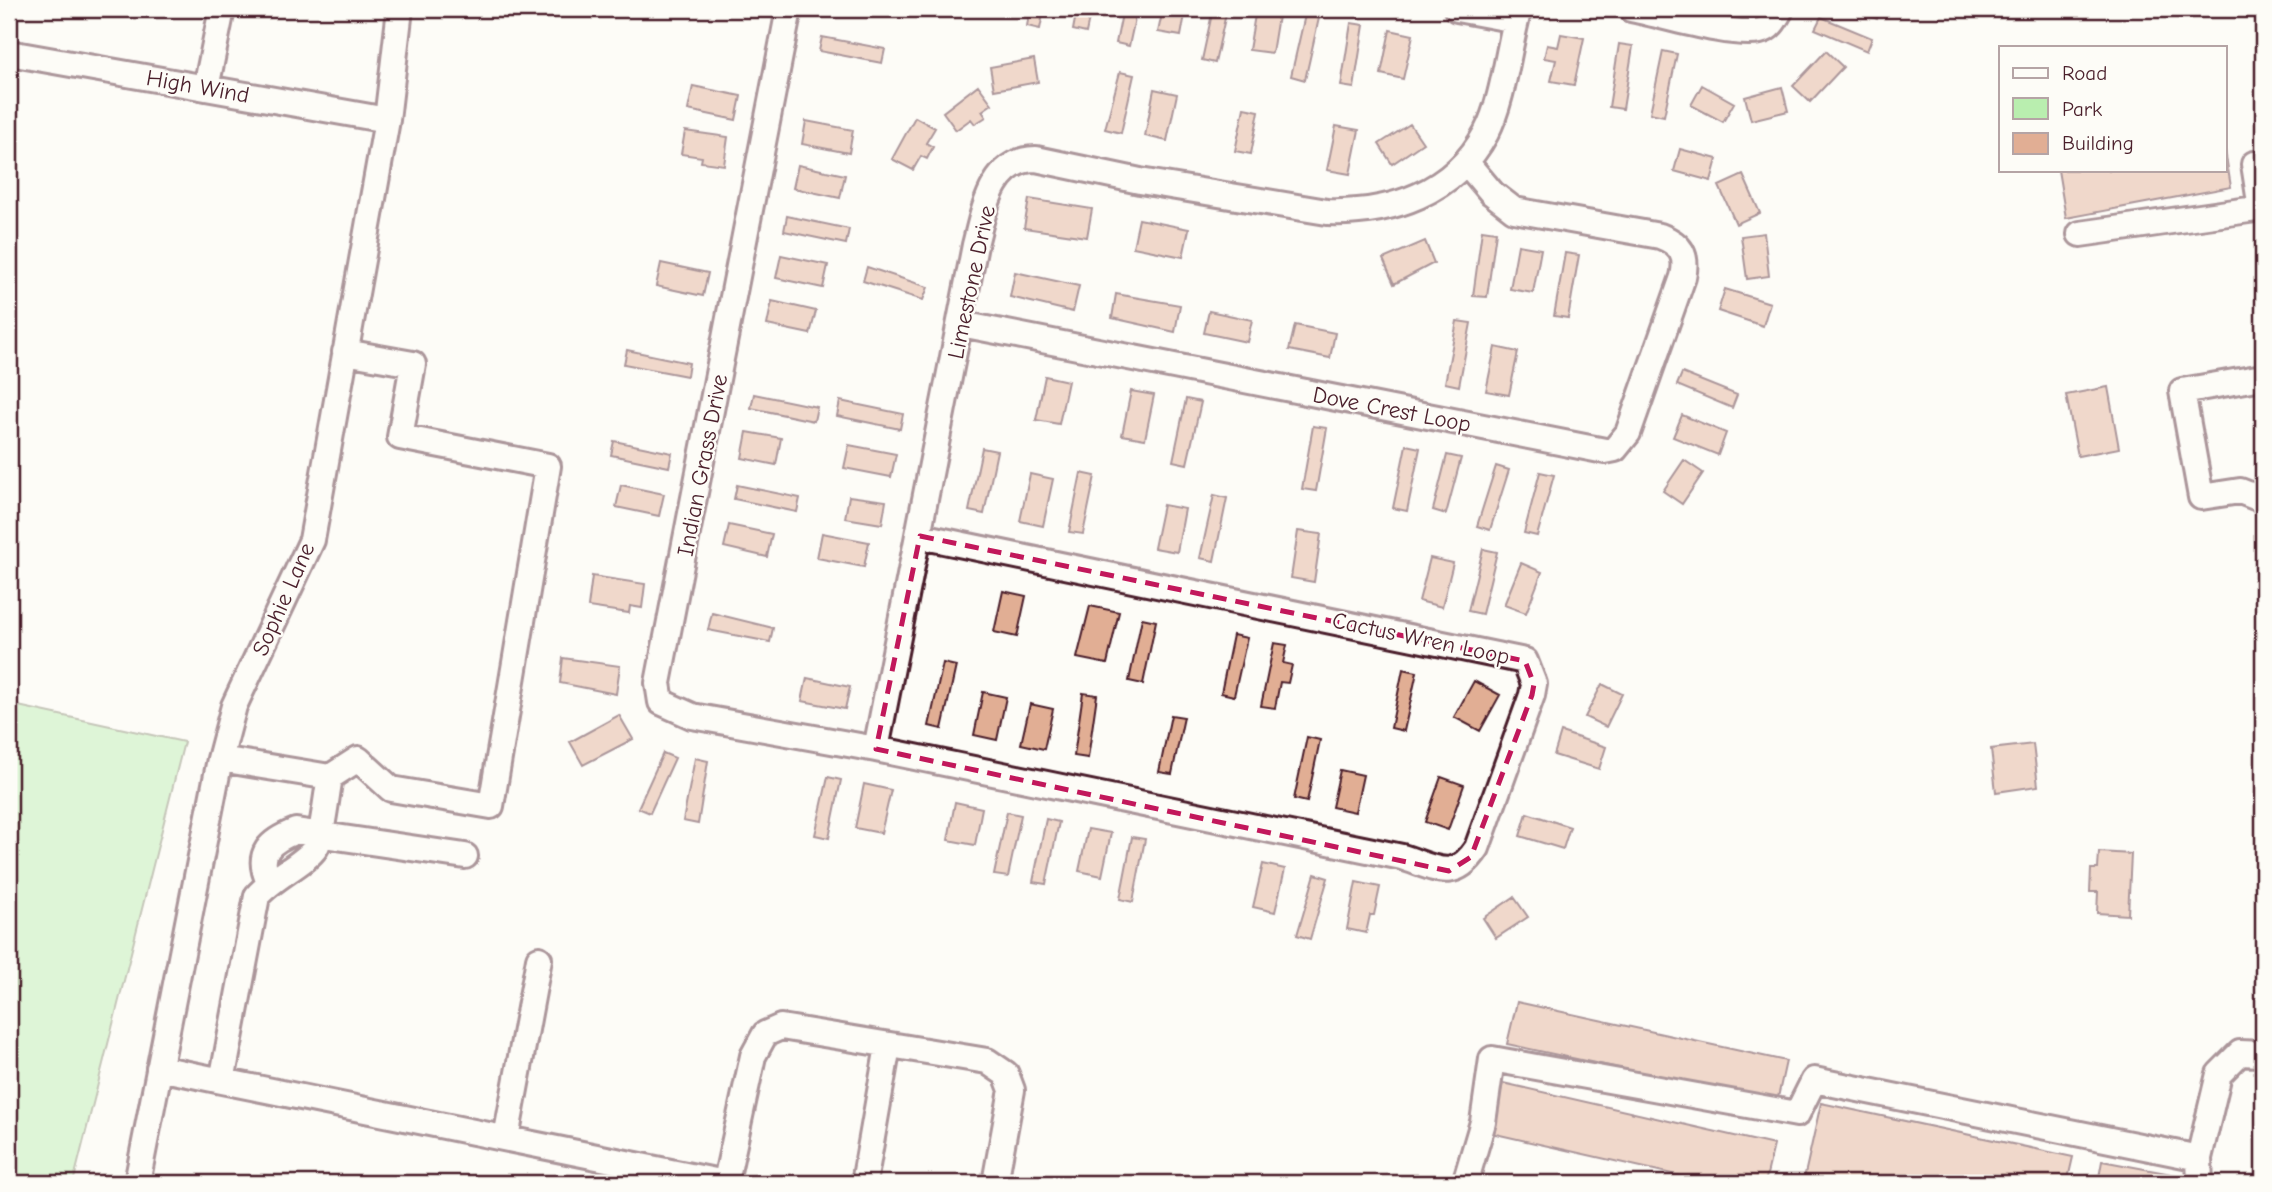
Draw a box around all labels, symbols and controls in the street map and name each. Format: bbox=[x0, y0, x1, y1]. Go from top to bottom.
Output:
legend bbox=[1999, 46, 2226, 172]
text: Road bbox=[2062, 61, 2107, 85]
street label: High Wind bbox=[144, 64, 252, 109]
text: Park bbox=[2062, 97, 2102, 121]
text: Building bbox=[2062, 131, 2134, 155]
street label: Limestone Drive bbox=[942, 203, 1001, 361]
street label: Indian Grass Drive bbox=[672, 372, 733, 558]
street label: Dove Crest Loop bbox=[1311, 381, 1473, 438]
street label: Sophie Lane bbox=[247, 538, 320, 660]
street label: Cactus Wren Loop bbox=[1330, 606, 1512, 670]

